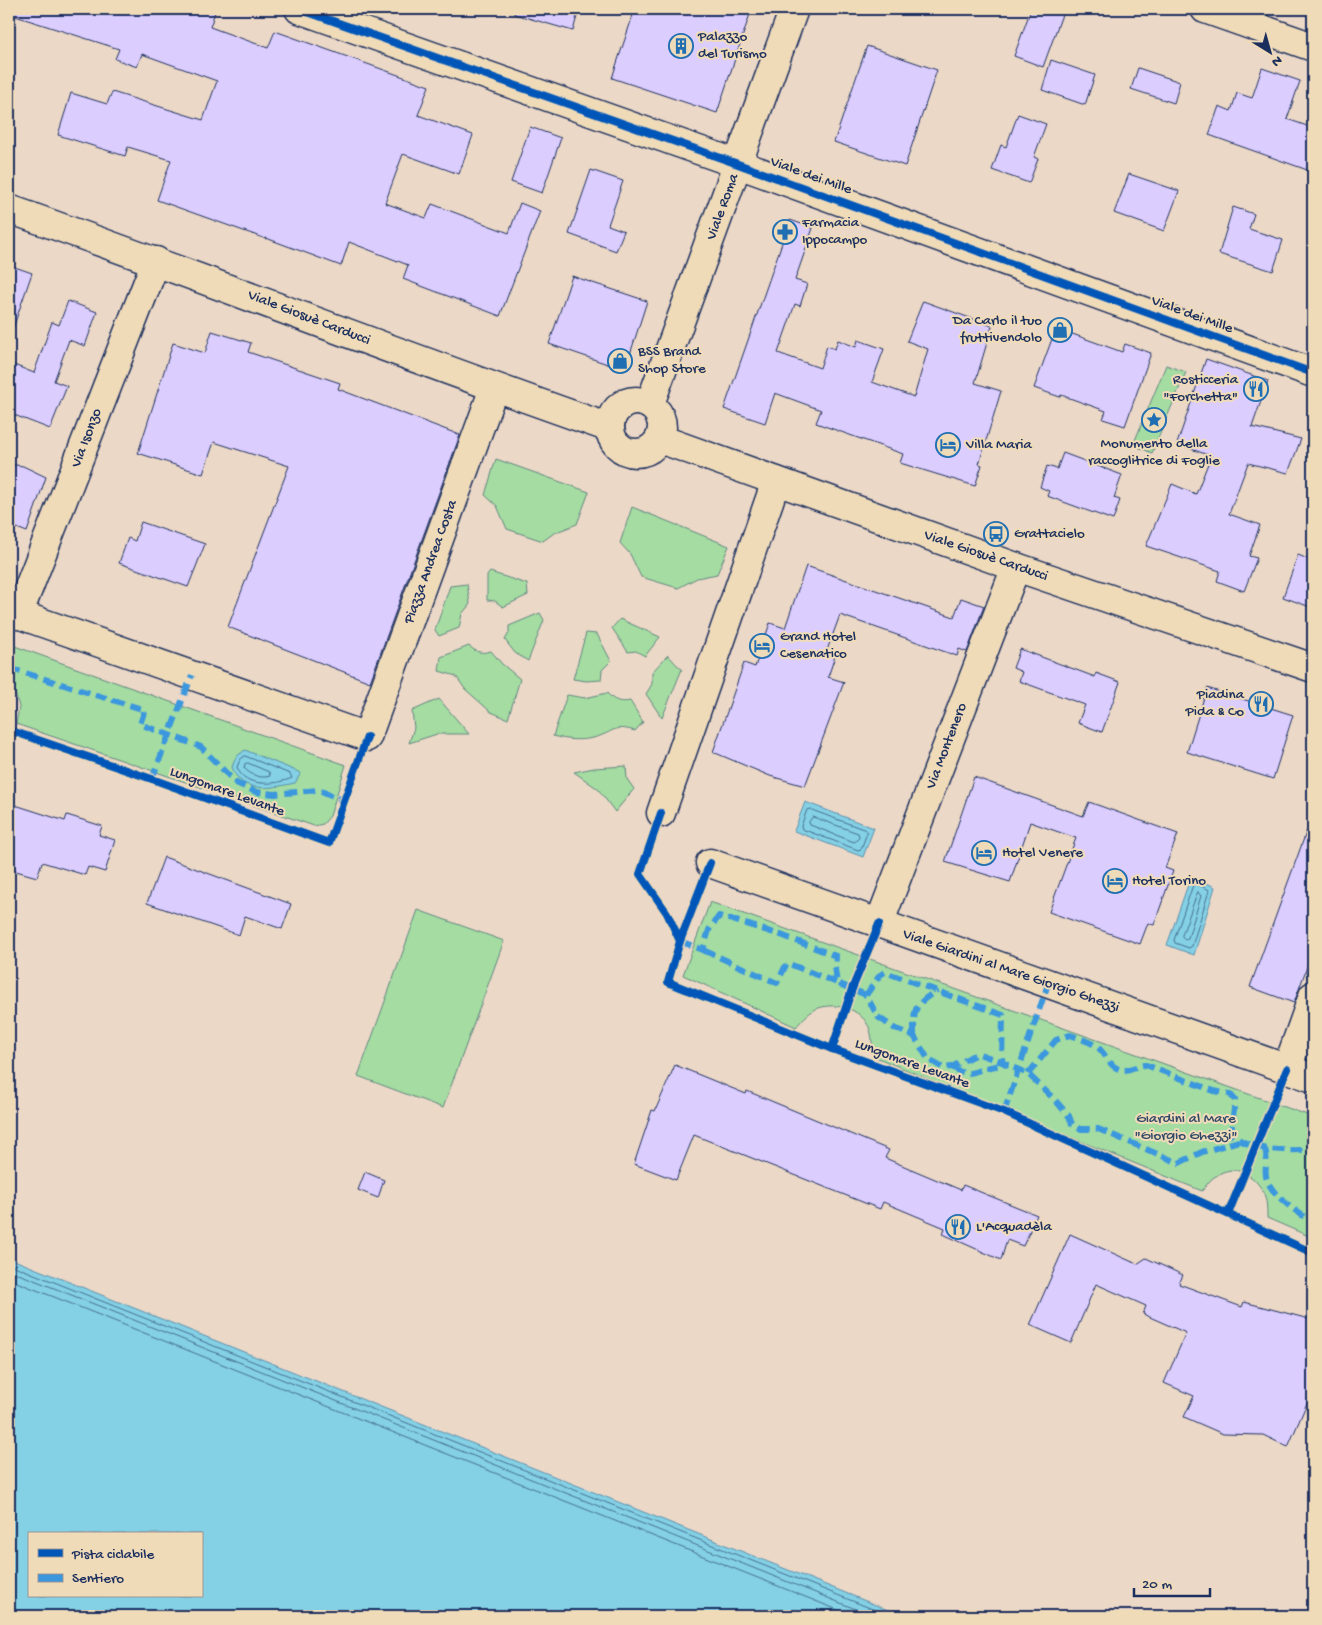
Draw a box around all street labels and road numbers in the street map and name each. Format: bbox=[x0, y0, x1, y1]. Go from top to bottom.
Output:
street label: Viale dei Mille bbox=[767, 153, 855, 199]
street label: Viale Roma bbox=[702, 171, 744, 244]
street label: Viale Giosuè Carducci bbox=[244, 286, 373, 350]
street label: Viale dei Mille bbox=[1148, 292, 1236, 338]
street label: Via Isonzo bbox=[67, 406, 107, 471]
street label: Piazza Andrea Costa bbox=[400, 497, 462, 627]
street label: Viale Giosuè Carducci bbox=[921, 526, 1050, 586]
street label: Via Montenero bbox=[922, 700, 972, 792]
street label: Lungomare Levante bbox=[167, 763, 287, 821]
street label: Viale Giardini al Mare Giorgio Ghezzi bbox=[899, 925, 1122, 1017]
street label: Lungomare Levante bbox=[852, 1035, 972, 1093]

